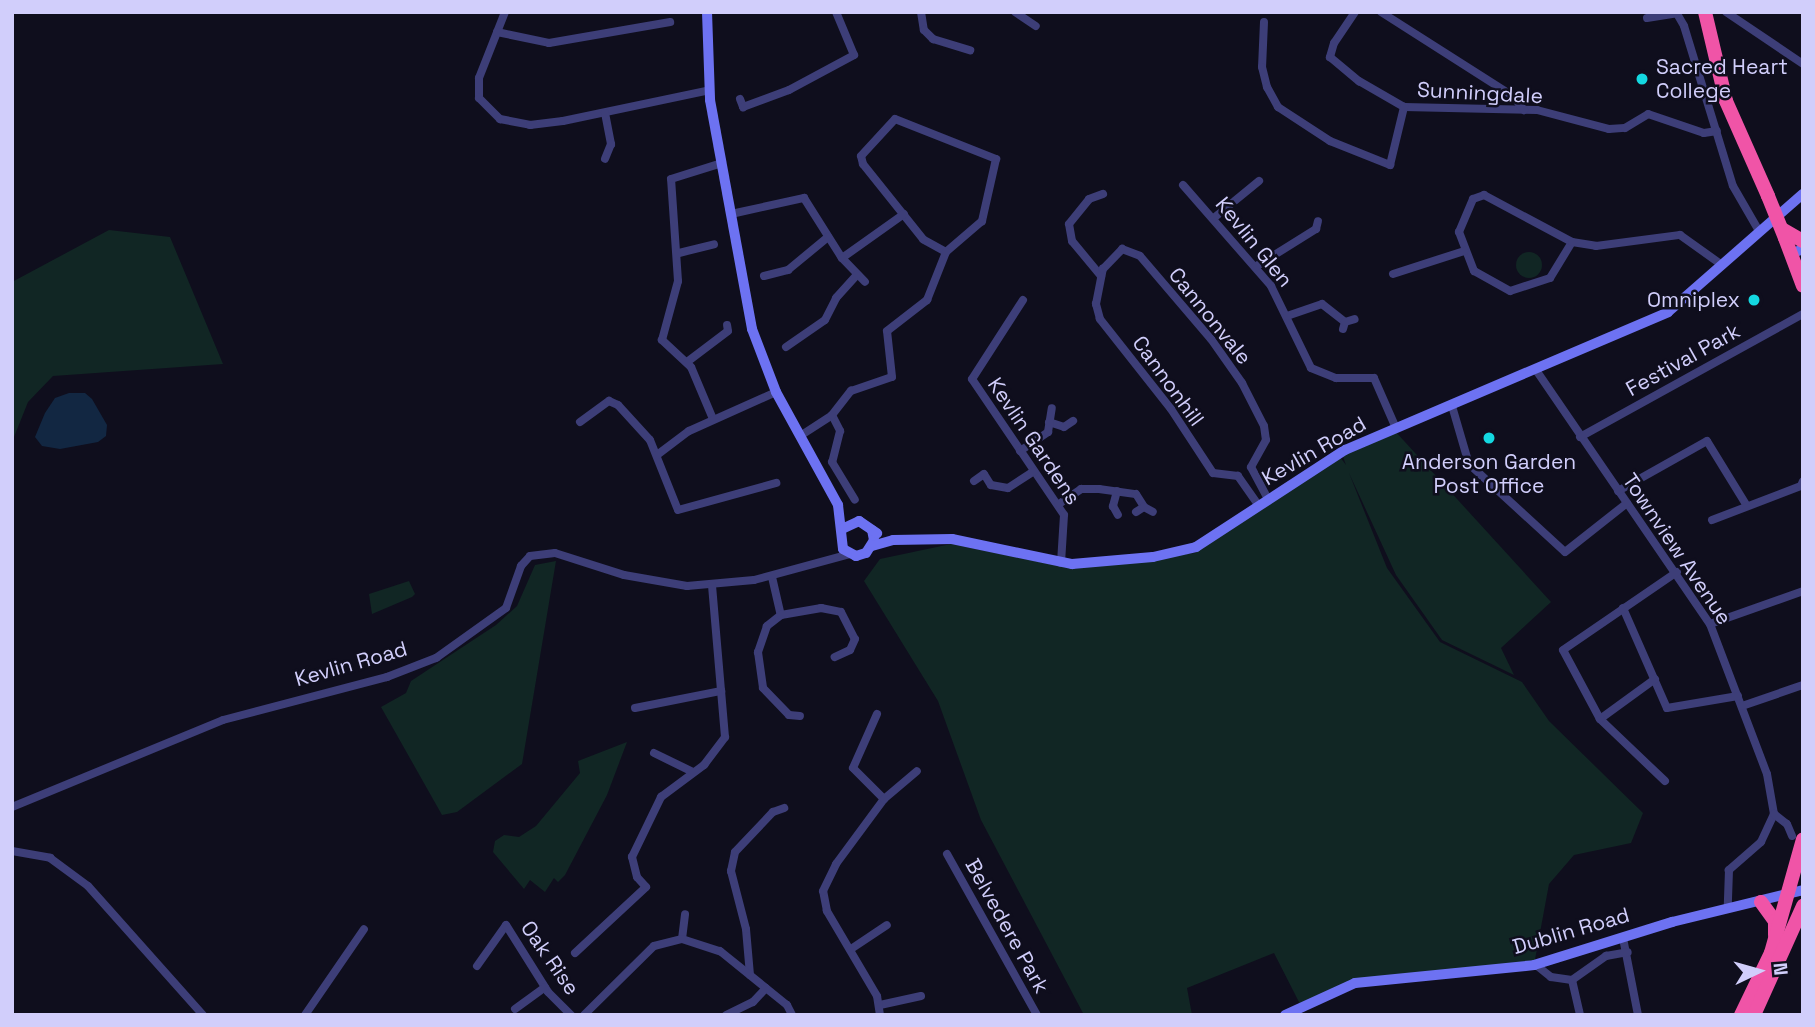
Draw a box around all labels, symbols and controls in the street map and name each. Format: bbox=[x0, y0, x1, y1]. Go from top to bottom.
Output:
place label: Sacred Heart College bbox=[1656, 54, 1788, 104]
marker: Sacred Heart College bbox=[1634, 71, 1650, 87]
street label: Sunningdale bbox=[1416, 77, 1544, 109]
street label: Kevlin Glen bbox=[1210, 192, 1298, 292]
street label: Cannonvale bbox=[1163, 262, 1257, 370]
place label: Omniplex bbox=[1647, 287, 1740, 313]
marker: Omniplex bbox=[1746, 292, 1762, 308]
street label: Festival Park bbox=[1622, 318, 1744, 402]
street label: Cannonhill bbox=[1127, 331, 1209, 431]
street label: Kevlin Gardens bbox=[982, 373, 1086, 509]
street label: Kevlin Road bbox=[1258, 411, 1370, 491]
marker: Anderson Garden Post Office bbox=[1481, 430, 1497, 446]
place label: Anderson Garden Post Office bbox=[1402, 449, 1576, 499]
street label: Townview Avenue bbox=[1617, 468, 1737, 630]
street label: Kevlin Road bbox=[292, 636, 410, 692]
street label: Belvedere Park bbox=[960, 854, 1054, 998]
street label: Dublin Road bbox=[1510, 902, 1632, 960]
street label: Oak Rise bbox=[515, 916, 585, 1000]
north arrow bbox=[1724, 936, 1794, 1006]
text: N bbox=[1767, 962, 1793, 977]

